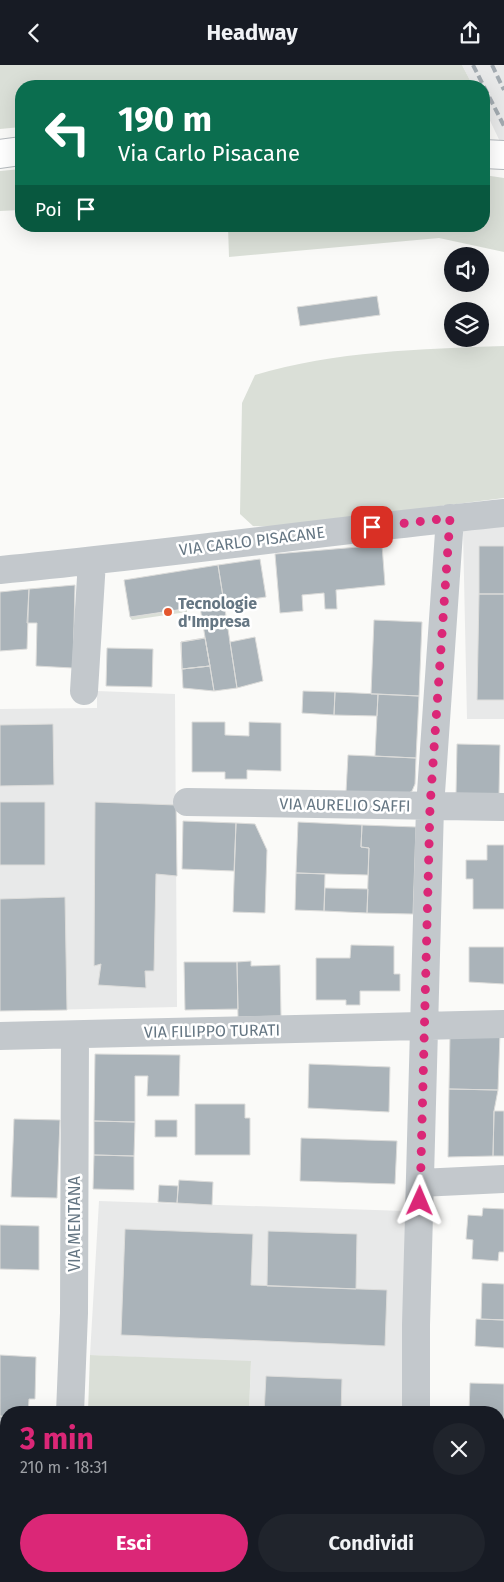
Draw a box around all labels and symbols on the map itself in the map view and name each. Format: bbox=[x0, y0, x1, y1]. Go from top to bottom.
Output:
pin bbox=[351, 506, 393, 548]
street label: VIA CARLO PISACANE bbox=[178, 523, 326, 559]
place label: Tecnologie d'Impresa bbox=[178, 594, 257, 631]
marker: Tecnologie d'Impresa bbox=[162, 606, 174, 618]
street label: VIA AURELIO SAFFI bbox=[279, 794, 411, 816]
street label: VIA FILIPPO TURATI bbox=[144, 1020, 280, 1042]
position arrow bbox=[393, 1174, 445, 1226]
street label: VIA MENTANA bbox=[65, 1175, 84, 1272]

